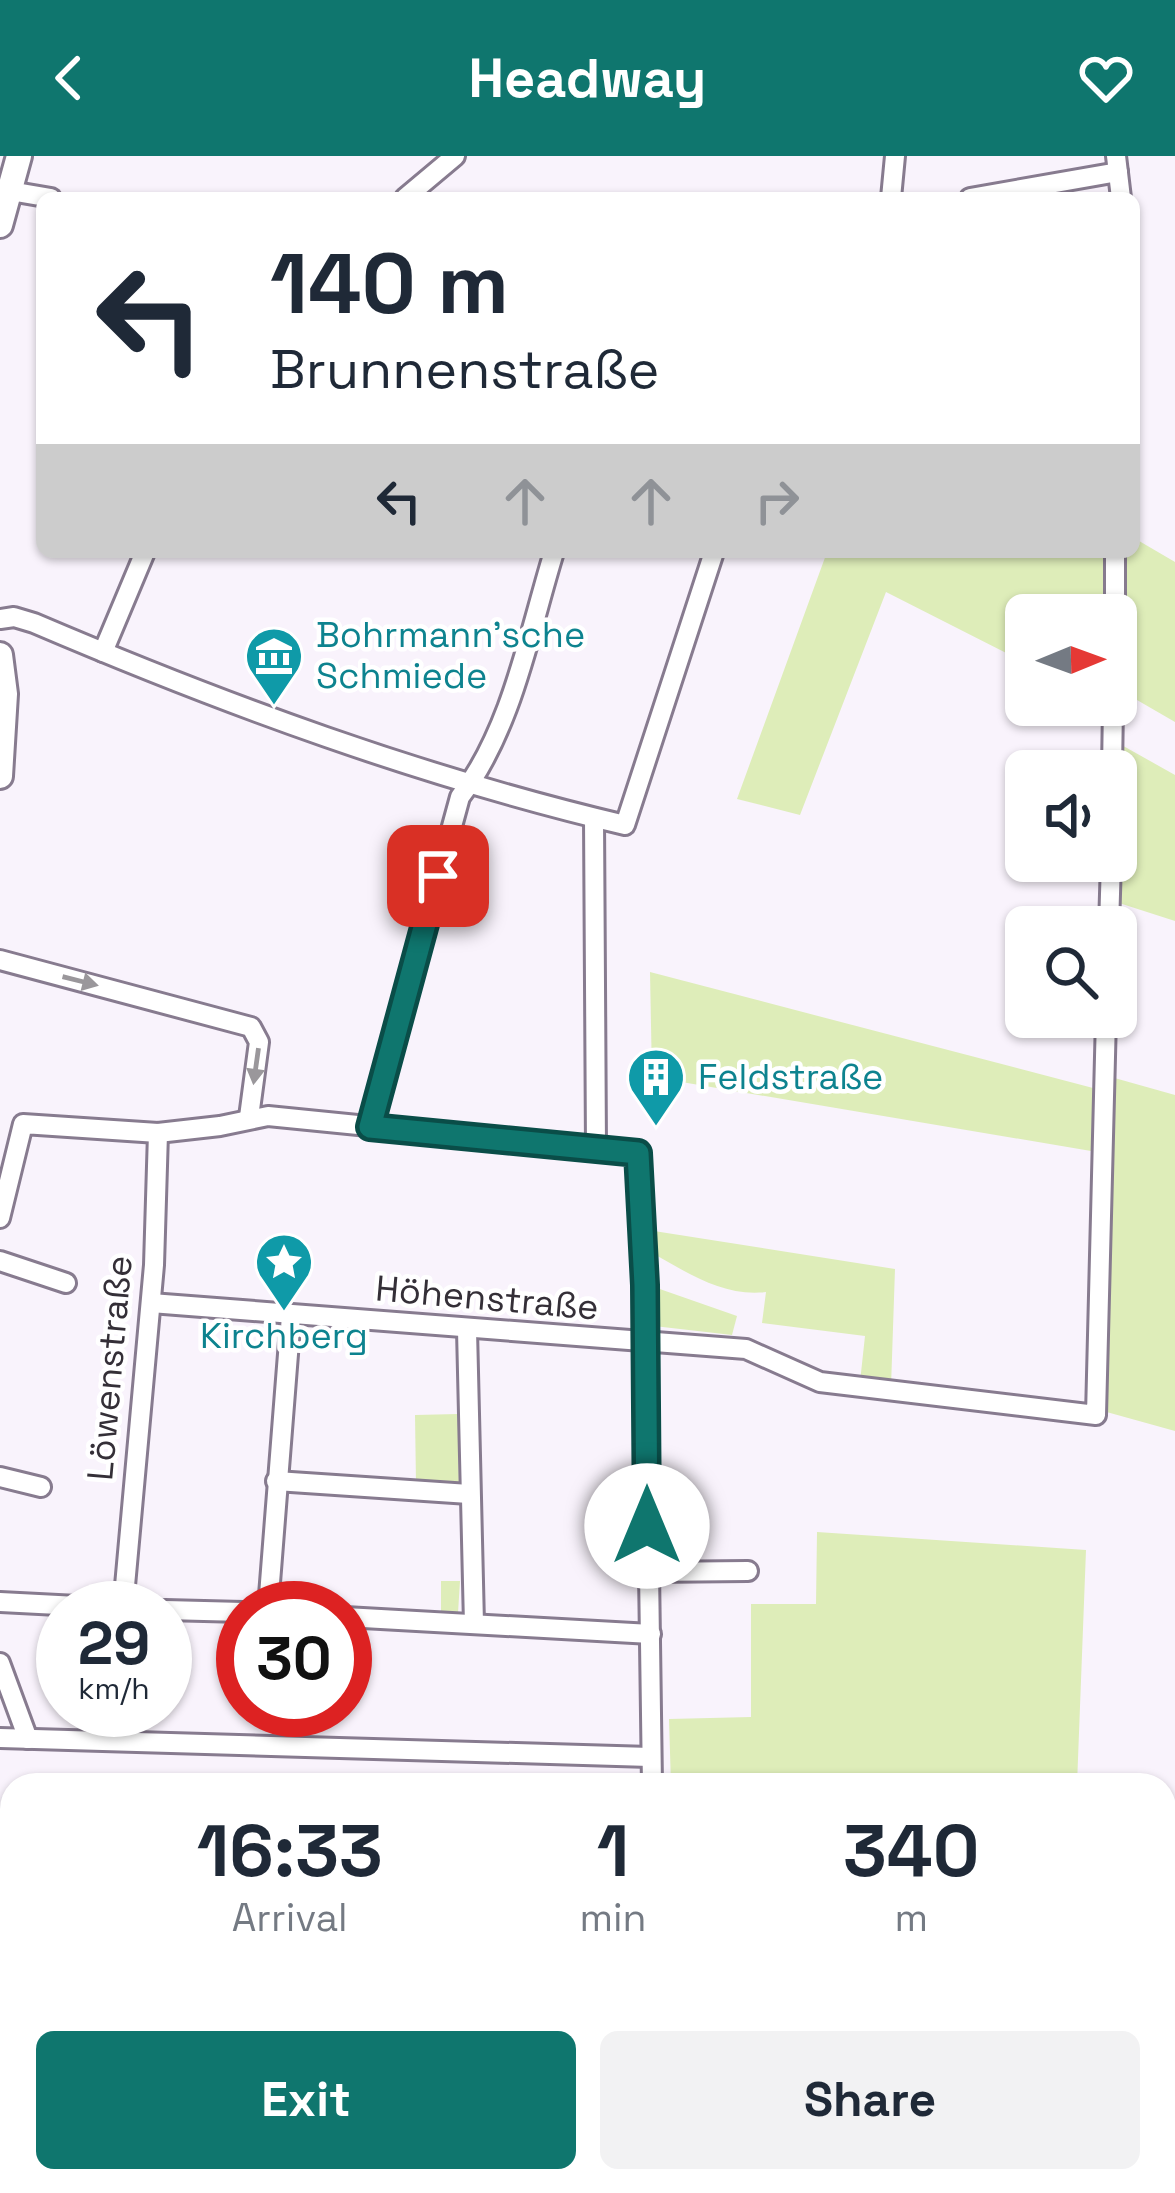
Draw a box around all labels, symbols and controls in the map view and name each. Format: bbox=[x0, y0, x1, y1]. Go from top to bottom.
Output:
text: Headway bbox=[469, 44, 706, 113]
icon: back bbox=[36, 45, 102, 111]
icon: heart bbox=[1073, 45, 1139, 111]
text: 140 m bbox=[270, 230, 509, 338]
icon: left bbox=[72, 240, 228, 396]
text: Brunnenstraße bbox=[270, 335, 659, 404]
icon: left bbox=[366, 468, 432, 534]
icon: ahead bbox=[492, 468, 558, 534]
icon: ahead bbox=[618, 468, 684, 534]
icon: right bbox=[744, 468, 810, 534]
north arrow bbox=[1005, 594, 1137, 726]
map controls bbox=[1005, 594, 1137, 1038]
place label: Bohrmann'sche Schmiede bbox=[316, 612, 585, 699]
museum icon: Bohrmann'sche Schmiede bbox=[243, 625, 305, 707]
button: sound bbox=[1005, 750, 1137, 882]
pin bbox=[387, 825, 489, 927]
icon: arrive bbox=[405, 843, 471, 909]
button: search bbox=[1005, 906, 1137, 1038]
one-way arrow bbox=[61, 972, 98, 991]
building icon: Feldstraße bbox=[625, 1046, 687, 1128]
one-way arrow bbox=[246, 1048, 265, 1085]
place label: Feldstraße bbox=[698, 1054, 883, 1100]
place icon: Kirchberg bbox=[253, 1231, 315, 1313]
street label: Löwenstraße bbox=[77, 1253, 143, 1483]
street label: Höhenstraße bbox=[373, 1265, 601, 1331]
place label: Kirchberg bbox=[200, 1313, 368, 1359]
position arrow bbox=[584, 1463, 710, 1589]
speed limit sign: 30 bbox=[216, 1581, 372, 1737]
text: 29 bbox=[78, 1605, 150, 1682]
text: km/h bbox=[78, 1669, 150, 1708]
text: 16:33 bbox=[197, 1805, 383, 1897]
text: 1 bbox=[597, 1805, 629, 1897]
text: 340 bbox=[843, 1805, 979, 1897]
text: Arrival bbox=[232, 1893, 348, 1942]
text: min bbox=[579, 1893, 646, 1942]
text: m bbox=[894, 1893, 928, 1942]
button: Exit bbox=[36, 2031, 576, 2169]
button: Share bbox=[600, 2031, 1140, 2169]

